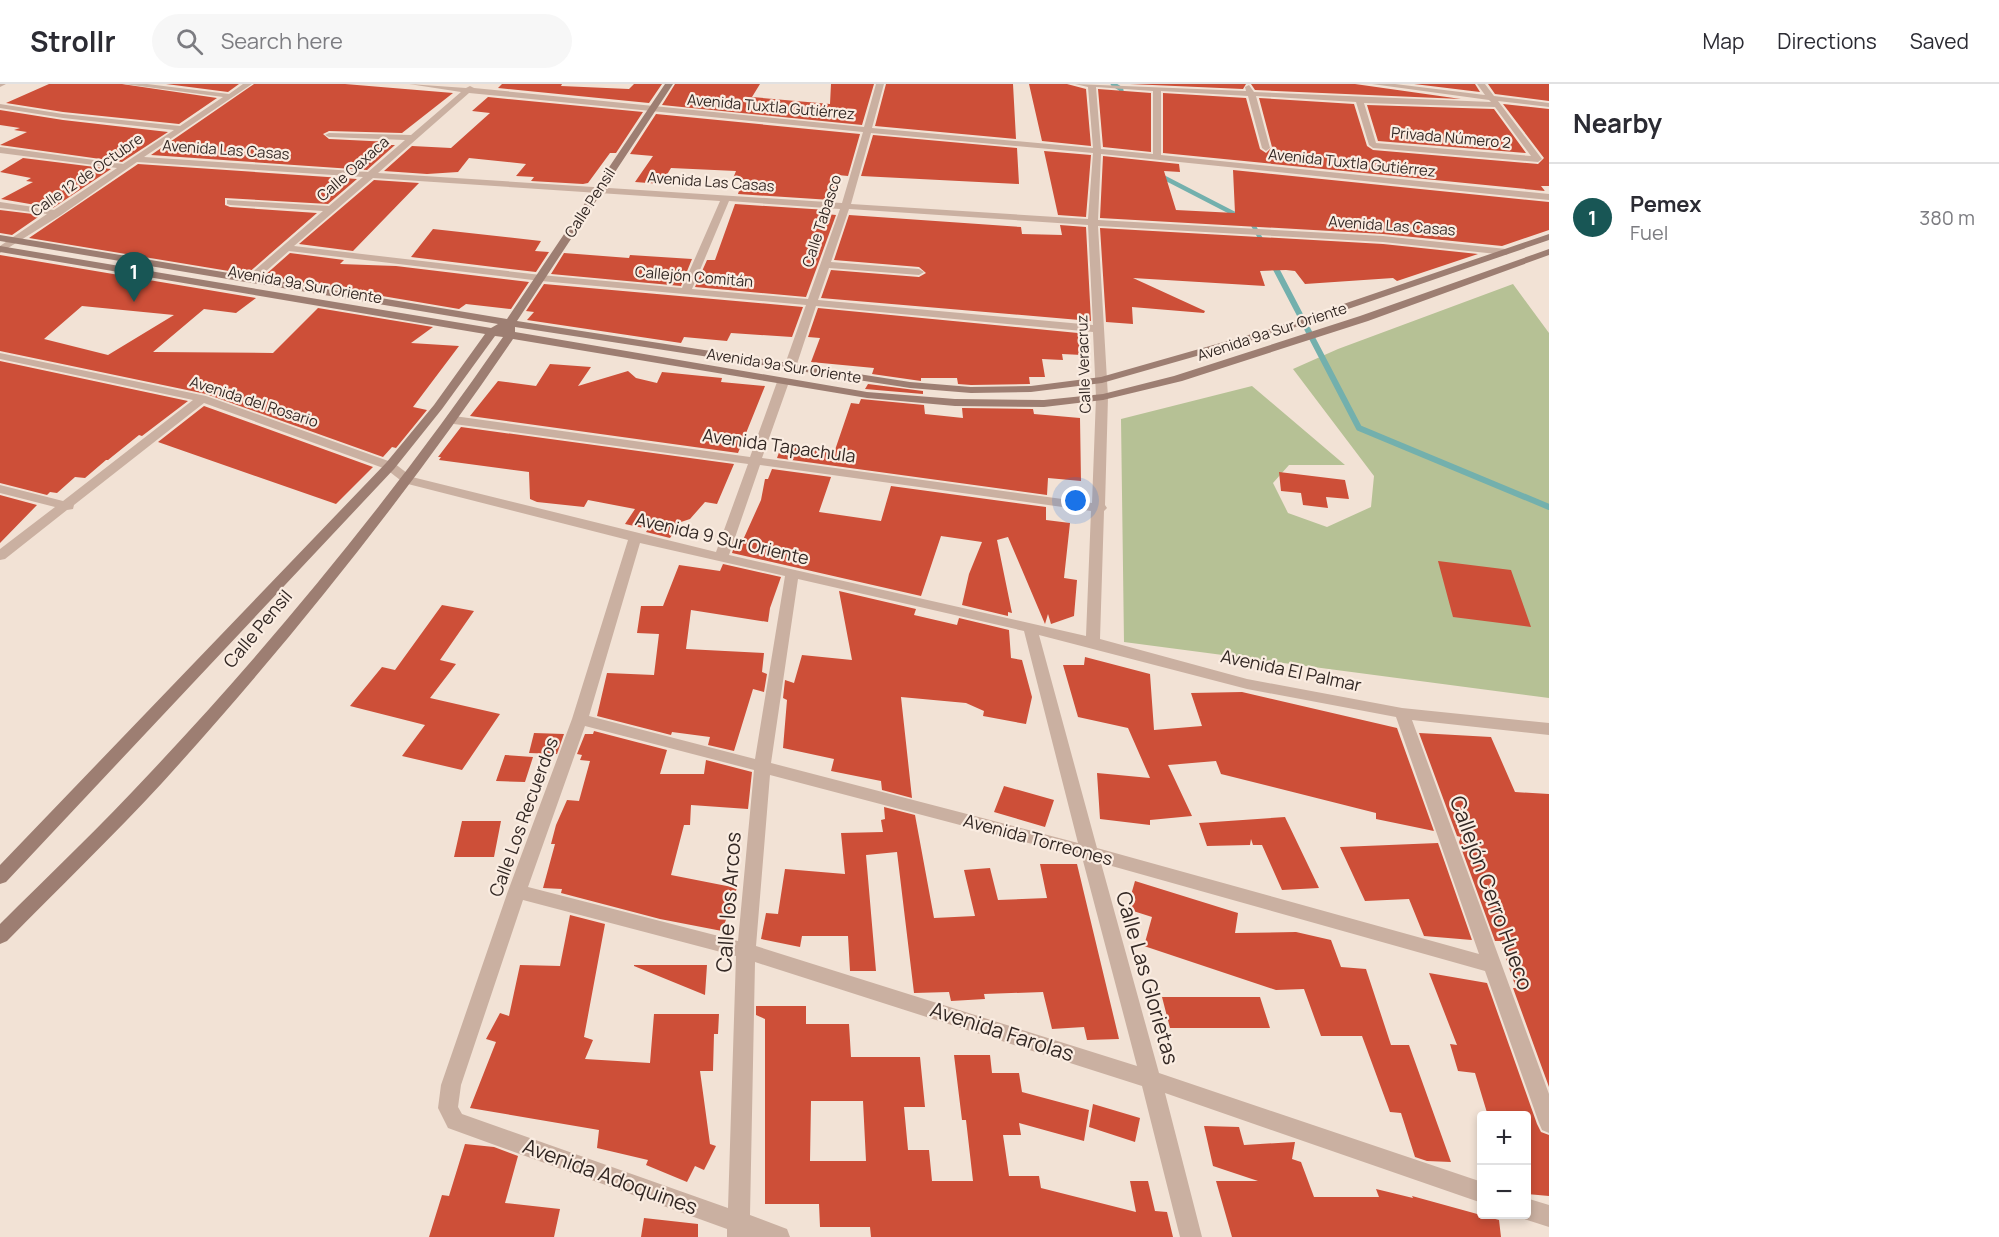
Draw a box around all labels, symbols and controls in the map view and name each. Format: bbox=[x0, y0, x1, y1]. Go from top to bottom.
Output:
search box bbox=[152, 14, 572, 68]
text: Strollr bbox=[30, 22, 116, 60]
icon: search bbox=[173, 25, 206, 58]
text: Search here bbox=[221, 26, 343, 56]
text: Map bbox=[1703, 27, 1744, 55]
text: Directions bbox=[1777, 27, 1877, 55]
text: Saved bbox=[1910, 27, 1969, 55]
street label: Avenida Tuxtla Gutiérrez bbox=[686, 89, 856, 124]
text: Nearby bbox=[1573, 105, 1662, 141]
street label: Privada Número 2 bbox=[1390, 122, 1512, 153]
street label: Calle 12 de Octubre bbox=[26, 128, 147, 221]
street label: Calle Oaxaca bbox=[312, 131, 393, 206]
street label: Avenida Las Casas bbox=[162, 135, 290, 164]
street label: Avenida Tuxtla Gutiérrez bbox=[1267, 143, 1437, 182]
street label: Calle Pensil bbox=[559, 164, 620, 242]
street label: Avenida Las Casas bbox=[647, 167, 775, 196]
street label: Calle Tabasco bbox=[797, 172, 846, 270]
text: Pemex bbox=[1630, 189, 1701, 219]
text: 1 bbox=[1588, 204, 1597, 231]
text: 380 m bbox=[1919, 204, 1975, 231]
street label: Avenida Las Casas bbox=[1328, 211, 1456, 240]
text: Fuel bbox=[1630, 219, 1668, 246]
pin: 1 bbox=[114, 252, 154, 302]
street label: Avenida 9a Sur Oriente bbox=[226, 261, 384, 308]
street label: Callejón Comitán bbox=[634, 261, 754, 292]
street label: Avenida 9a Sur Oriente bbox=[1194, 297, 1350, 366]
street label: Calle Veracruz bbox=[1071, 314, 1096, 414]
street label: Avenida 9a Sur Oriente bbox=[705, 343, 863, 388]
street label: Avenida del Rosario bbox=[187, 371, 321, 432]
street label: Avenida Tapachula bbox=[701, 422, 857, 468]
your location bbox=[1061, 486, 1090, 515]
street label: Avenida 9 Sur Oriente bbox=[633, 506, 811, 570]
street label: Calle Pensil bbox=[217, 584, 297, 672]
street label: Avenida El Palmar bbox=[1219, 643, 1364, 697]
street label: Calle Los Recuerdos bbox=[483, 734, 563, 900]
street label: Callejón Cerro Hueco bbox=[1444, 792, 1540, 994]
street label: Avenida Torreones bbox=[961, 808, 1115, 870]
street label: Calle los Arcos bbox=[709, 831, 747, 973]
street label: Calle Las Glorietas bbox=[1110, 888, 1186, 1067]
street label: Avenida Farolas bbox=[927, 995, 1078, 1067]
map controls bbox=[1477, 1111, 1531, 1219]
button: + bbox=[1477, 1111, 1531, 1165]
street label: Avenida Adoquines bbox=[519, 1131, 702, 1221]
button: − bbox=[1477, 1165, 1531, 1219]

